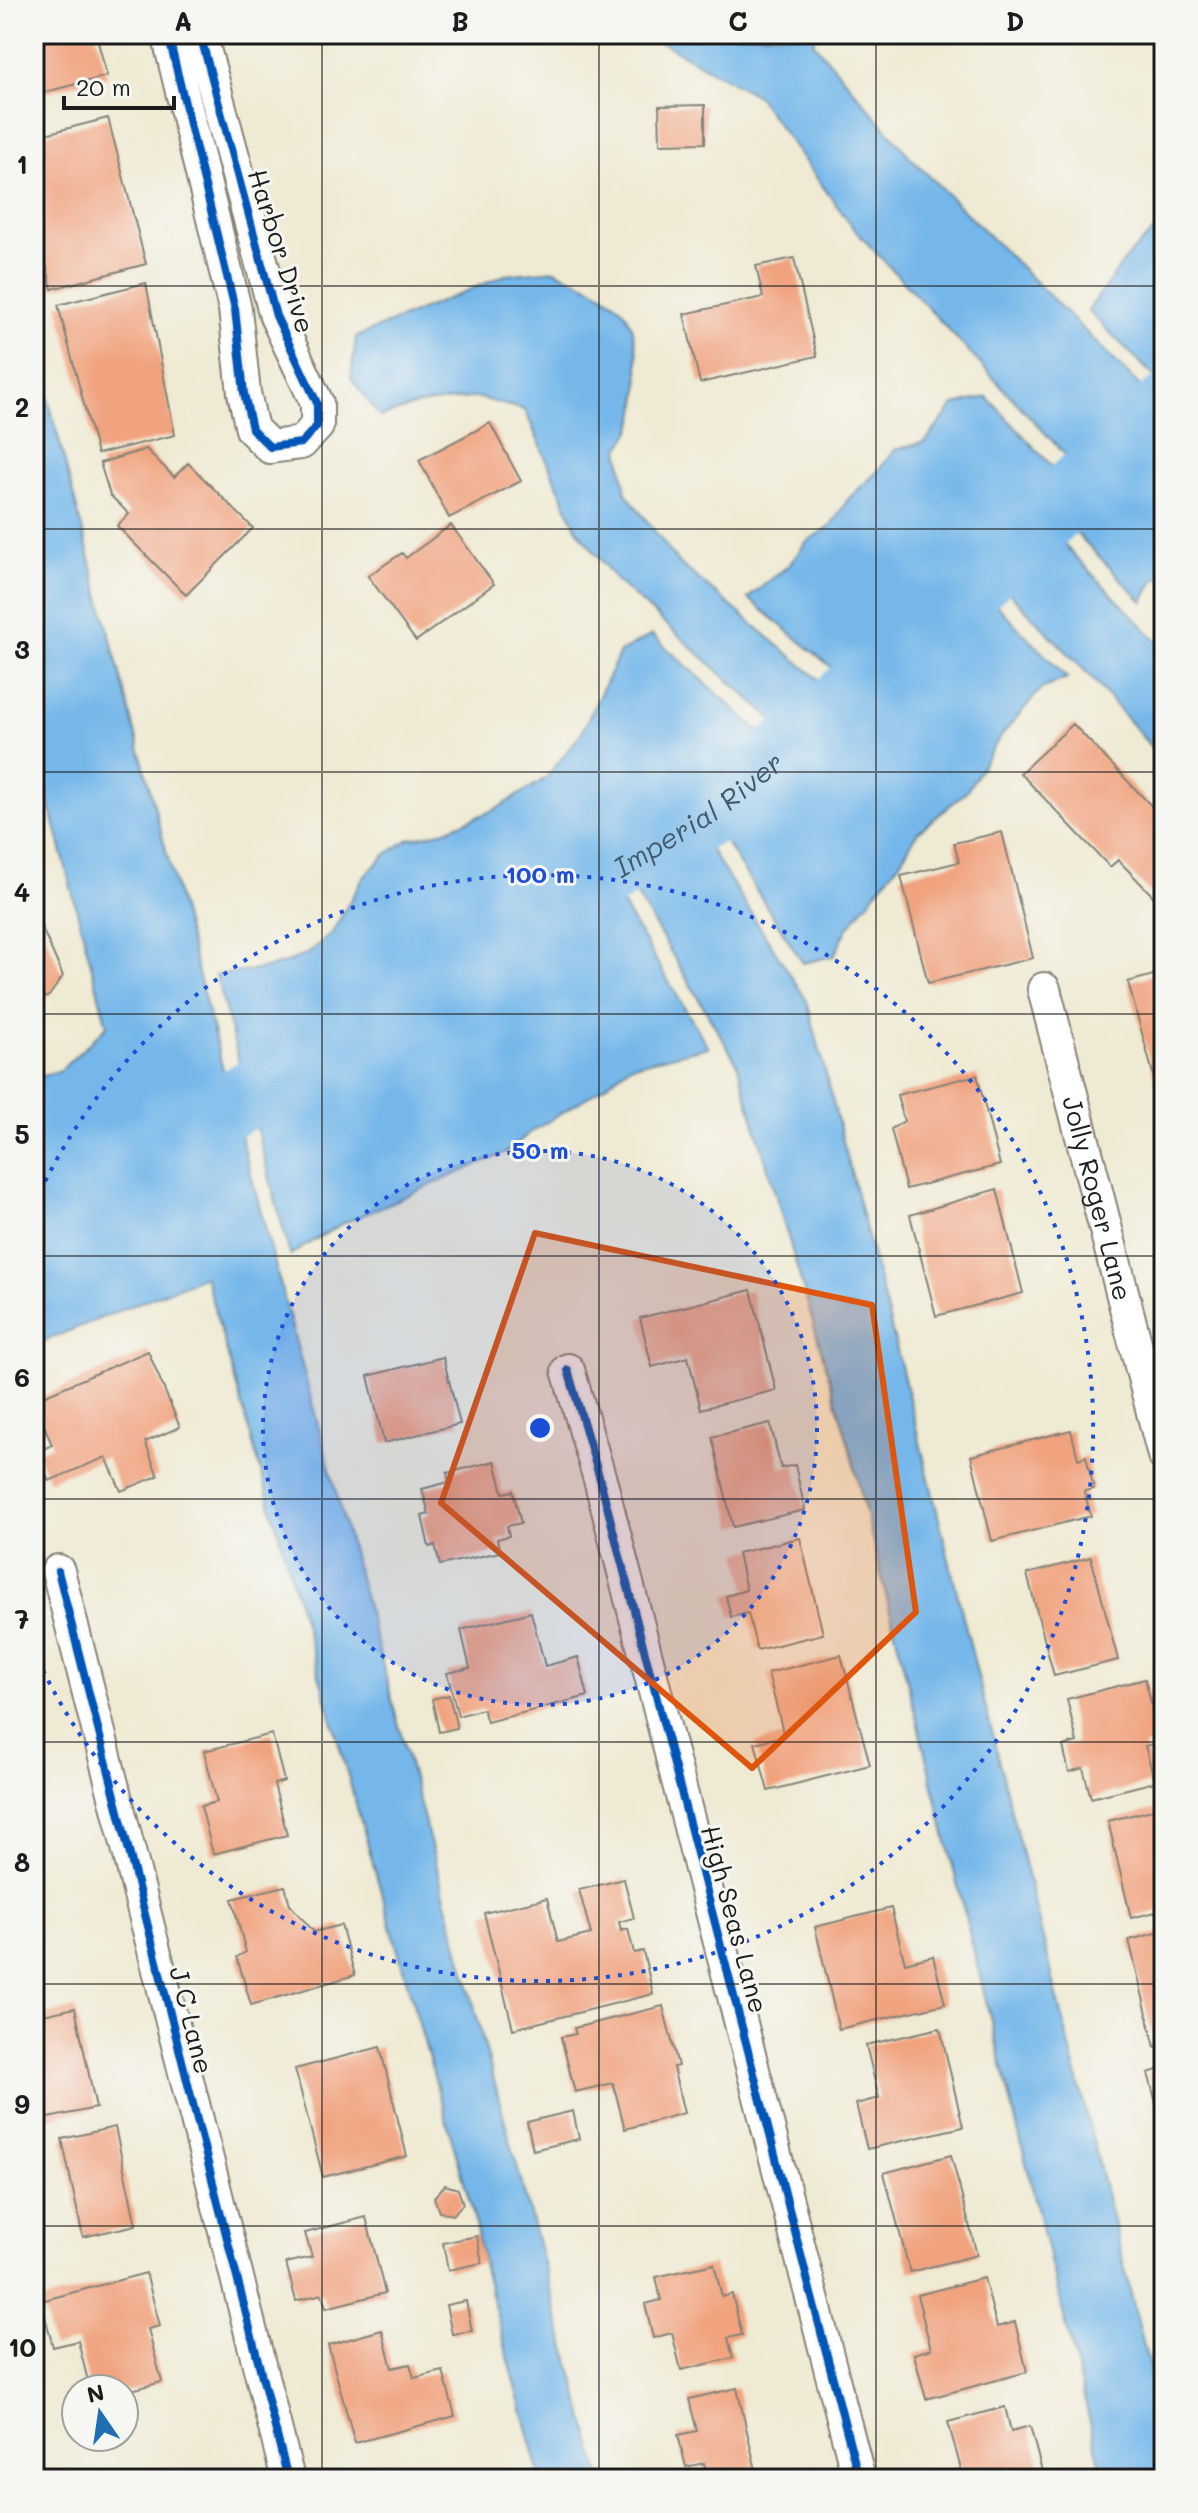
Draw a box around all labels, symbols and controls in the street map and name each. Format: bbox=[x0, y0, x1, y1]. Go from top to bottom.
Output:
text: A bbox=[174, 4, 192, 38]
text: B bbox=[451, 4, 469, 38]
text: C bbox=[728, 4, 748, 38]
text: D bbox=[1006, 4, 1024, 38]
scale bar bbox=[64, 60, 174, 110]
text: 20 m bbox=[76, 71, 131, 102]
text: 1 bbox=[16, 147, 28, 181]
street label: Harbor Drive bbox=[241, 165, 323, 337]
text: 2 bbox=[15, 390, 29, 424]
text: 3 bbox=[14, 632, 30, 666]
water label: Imperial River bbox=[607, 744, 790, 885]
text: 100 m bbox=[505, 858, 575, 889]
text: 4 bbox=[14, 875, 30, 909]
street label: Jolly Roger Lane bbox=[1055, 1092, 1140, 1304]
text: 5 bbox=[14, 1117, 30, 1151]
text: 50 m bbox=[511, 1134, 569, 1165]
text: 6 bbox=[14, 1360, 30, 1394]
centre of rings bbox=[526, 1414, 554, 1442]
text: 7 bbox=[15, 1602, 29, 1636]
street label: High Seas Lane bbox=[694, 1821, 776, 2017]
text: 8 bbox=[14, 1845, 30, 1879]
street label: J C Lane bbox=[162, 1963, 222, 2077]
text: 9 bbox=[14, 2087, 30, 2121]
text: 10 bbox=[8, 2330, 36, 2364]
north arrow bbox=[60, 2373, 140, 2453]
text: N bbox=[84, 2377, 107, 2409]

